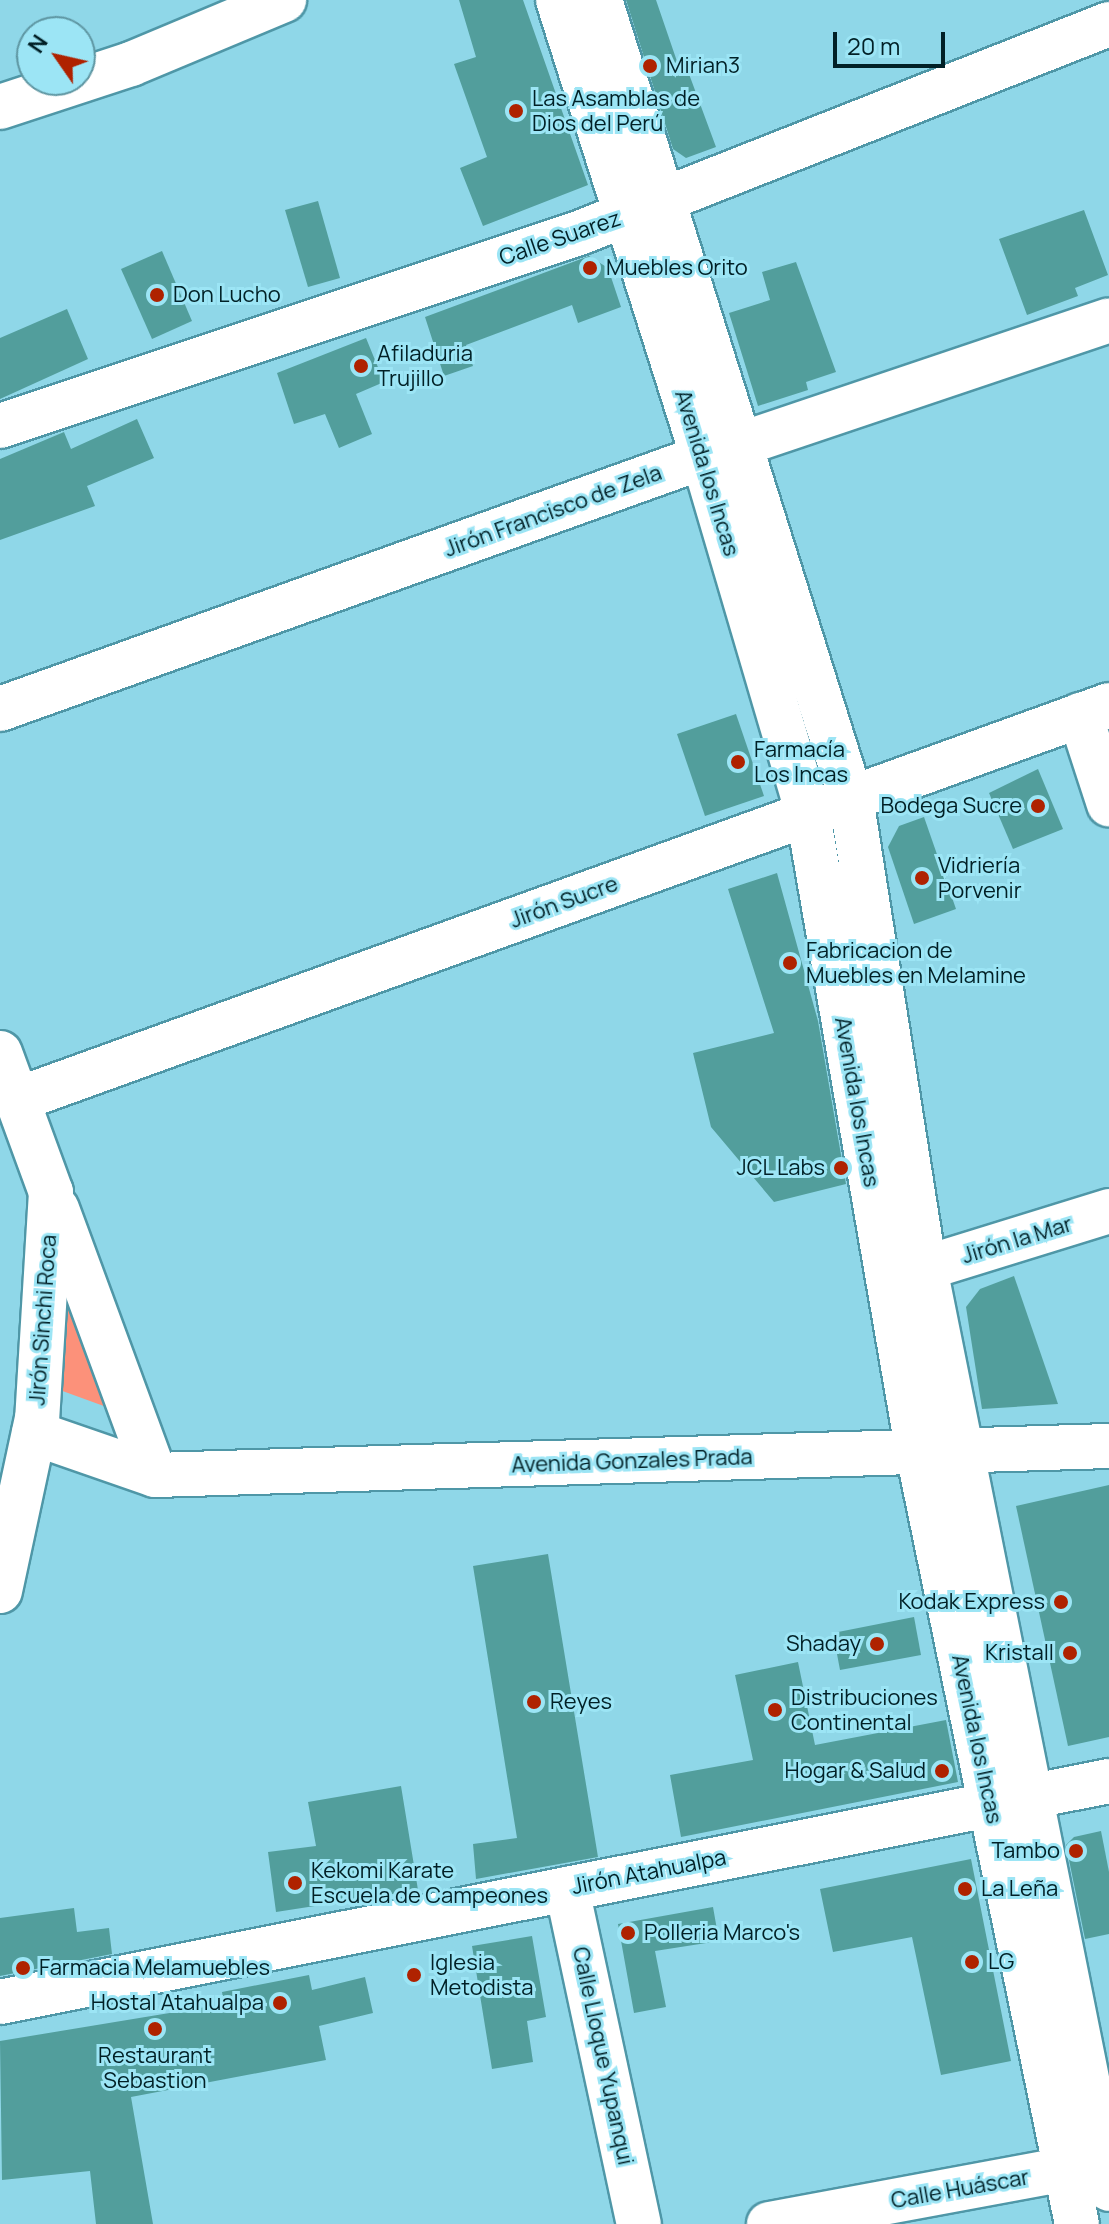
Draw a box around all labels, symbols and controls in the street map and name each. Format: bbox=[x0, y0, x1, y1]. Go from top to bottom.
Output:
north arrow bbox=[16, 16, 96, 96]
scale bar bbox=[837, 16, 949, 66]
text: N bbox=[21, 29, 55, 59]
text: 20 m bbox=[847, 29, 900, 62]
place label: Mirian3 bbox=[666, 53, 740, 79]
marker: Mirian3 bbox=[641, 57, 659, 75]
place label: Las Asamblas de Dios del Perú bbox=[532, 85, 700, 136]
marker: Las Asamblas de Dios del Perú bbox=[507, 102, 525, 120]
street label: Calle Suarez bbox=[496, 205, 624, 271]
place label: Muebles Orito bbox=[606, 255, 748, 281]
marker: Muebles Orito bbox=[581, 259, 599, 277]
place label: Don Lucho bbox=[173, 282, 281, 308]
marker: Don Lucho bbox=[148, 286, 166, 304]
place label: Afiladuria Trujillo bbox=[377, 340, 473, 392]
marker: Afiladuria Trujillo bbox=[352, 357, 370, 375]
street label: Avenida los Incas bbox=[669, 387, 745, 559]
street label: Jirón Francisco de Zela bbox=[441, 459, 665, 563]
place label: Farmacía Los Incas bbox=[754, 736, 848, 788]
marker: Farmacía Los Incas bbox=[729, 753, 747, 771]
place label: Bodega Sucre bbox=[881, 793, 1022, 819]
marker: Bodega Sucre bbox=[1029, 797, 1047, 815]
place label: Vidriería Porvenir bbox=[938, 852, 1022, 904]
marker: Vidriería Porvenir bbox=[913, 869, 931, 887]
street label: Jirón Sucre bbox=[506, 870, 622, 934]
place label: Fabricacion de Muebles en Melamine bbox=[806, 937, 1026, 988]
marker: Fabricacion de Muebles en Melamine bbox=[781, 954, 799, 972]
street label: Avenida los Incas bbox=[829, 1015, 885, 1189]
place label: JCL Labs bbox=[736, 1155, 825, 1181]
marker: JCL Labs bbox=[832, 1159, 850, 1177]
street label: Jirón la Mar bbox=[959, 1211, 1075, 1269]
street label: Jirón Sinchi Roca bbox=[24, 1234, 62, 1406]
street label: Avenida Gonzales Prada bbox=[511, 1444, 753, 1478]
place label: Kodak Express bbox=[898, 1589, 1045, 1615]
marker: Kodak Express bbox=[1052, 1593, 1070, 1611]
place label: Shaday bbox=[786, 1631, 861, 1657]
marker: Shaday bbox=[868, 1635, 886, 1653]
place label: Kristall bbox=[985, 1640, 1054, 1666]
marker: Kristall bbox=[1061, 1644, 1079, 1662]
street label: Avenida los Incas bbox=[946, 1652, 1008, 1826]
place label: Distribuciones Continental bbox=[791, 1684, 938, 1736]
place label: Reyes bbox=[550, 1689, 612, 1715]
marker: Reyes bbox=[525, 1693, 543, 1711]
marker: Distribuciones Continental bbox=[766, 1701, 784, 1719]
place label: Hogar & Salud bbox=[785, 1758, 926, 1784]
marker: Hogar & Salud bbox=[933, 1762, 951, 1780]
place label: Tambo bbox=[992, 1838, 1060, 1864]
marker: Tambo bbox=[1067, 1842, 1085, 1860]
street label: Jirón Atahualpa bbox=[570, 1844, 728, 1900]
place label: Kekomi Karate Escuela de Campeones bbox=[311, 1857, 548, 1908]
marker: Kekomi Karate Escuela de Campeones bbox=[286, 1874, 304, 1892]
place label: La Leña bbox=[981, 1876, 1058, 1902]
marker: La Leña bbox=[956, 1880, 974, 1898]
place label: Polleria Marco's bbox=[644, 1920, 800, 1946]
marker: Polleria Marco's bbox=[619, 1924, 637, 1942]
street label: Calle Lloque Yupanqui bbox=[567, 1945, 639, 2167]
place label: Iglesia Metodista bbox=[430, 1949, 533, 2000]
place label: LG bbox=[988, 1949, 1014, 1975]
marker: LG bbox=[963, 1953, 981, 1971]
place label: Farmacia Melamuebles bbox=[39, 1955, 270, 1981]
marker: Farmacia Melamuebles bbox=[14, 1959, 32, 1977]
marker: Iglesia Metodista bbox=[405, 1966, 423, 1984]
place label: Hostal Atahualpa bbox=[91, 1990, 264, 2016]
marker: Hostal Atahualpa bbox=[271, 1994, 289, 2012]
marker: Restaurant Sebastion bbox=[146, 2020, 164, 2038]
place label: Restaurant Sebastion bbox=[98, 2042, 212, 2094]
street label: Calle Huáscar bbox=[889, 2164, 1031, 2214]

